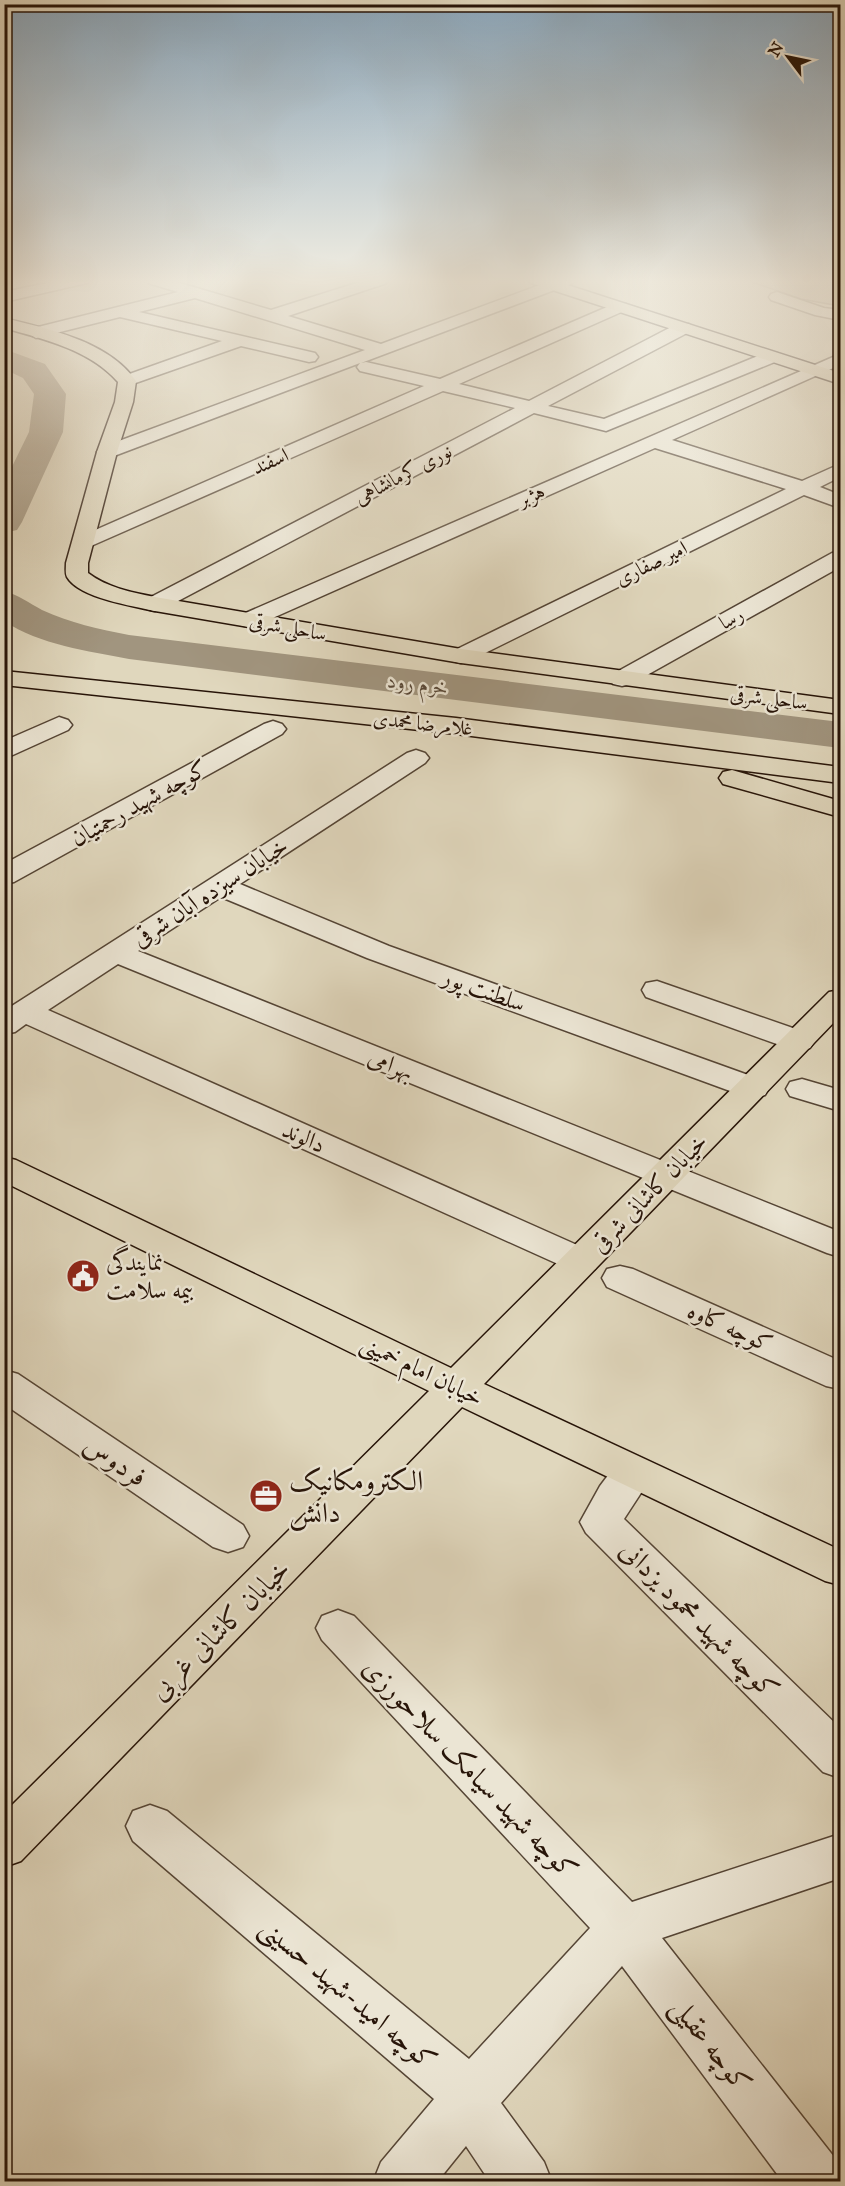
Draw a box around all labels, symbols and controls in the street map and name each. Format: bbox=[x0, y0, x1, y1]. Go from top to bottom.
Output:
north arrow bbox=[758, 27, 818, 87]
text: N bbox=[764, 38, 788, 60]
street label: نوری کرمانشاهی bbox=[350, 438, 456, 511]
street label: اسفند bbox=[248, 442, 292, 480]
street label: هژبر bbox=[512, 479, 549, 513]
street label: امیر صفاری bbox=[611, 535, 691, 591]
street label: رسا bbox=[715, 602, 747, 634]
street label: ساحلی شرقی bbox=[247, 608, 328, 649]
water label: خرم رود bbox=[385, 666, 450, 707]
street label: ساحلی شرقی bbox=[729, 681, 809, 718]
street label: غلامرضا محمدی bbox=[372, 706, 474, 742]
street label: کوچه شهید رحمتیان bbox=[65, 753, 214, 855]
street label: خیابان سیزده آبان شرقی bbox=[126, 830, 294, 955]
street label: سلطنت پور bbox=[436, 960, 530, 1021]
street label: بهرامی bbox=[364, 1041, 418, 1087]
street label: دالوند bbox=[278, 1114, 330, 1160]
street label: خیابان کاشانی شرقی bbox=[584, 1127, 714, 1260]
place label: نمایندگی بیمه سلامت bbox=[106, 1244, 194, 1305]
public building icon: نمایندگی بیمه سلامت bbox=[65, 1258, 101, 1294]
street label: کوچه کاوه bbox=[682, 1295, 777, 1361]
street label: خیابان امام خمینی bbox=[353, 1327, 488, 1418]
street label: فردوس bbox=[77, 1426, 154, 1494]
place label: الکترومکانیک دانش bbox=[289, 1463, 423, 1531]
office icon: الکترومکانیک دانش bbox=[248, 1478, 284, 1514]
street label: کوچه شهید محمود یزدانی bbox=[611, 1532, 787, 1708]
street label: خیابان کاشانی غربی bbox=[141, 1551, 299, 1709]
street label: کوچه شهید سیامک سلاحورزی bbox=[354, 1650, 586, 1888]
street label: کوچه امید-شهید حسینی bbox=[251, 1909, 444, 2080]
street label: کوچه عقیلی bbox=[661, 1990, 760, 2101]

